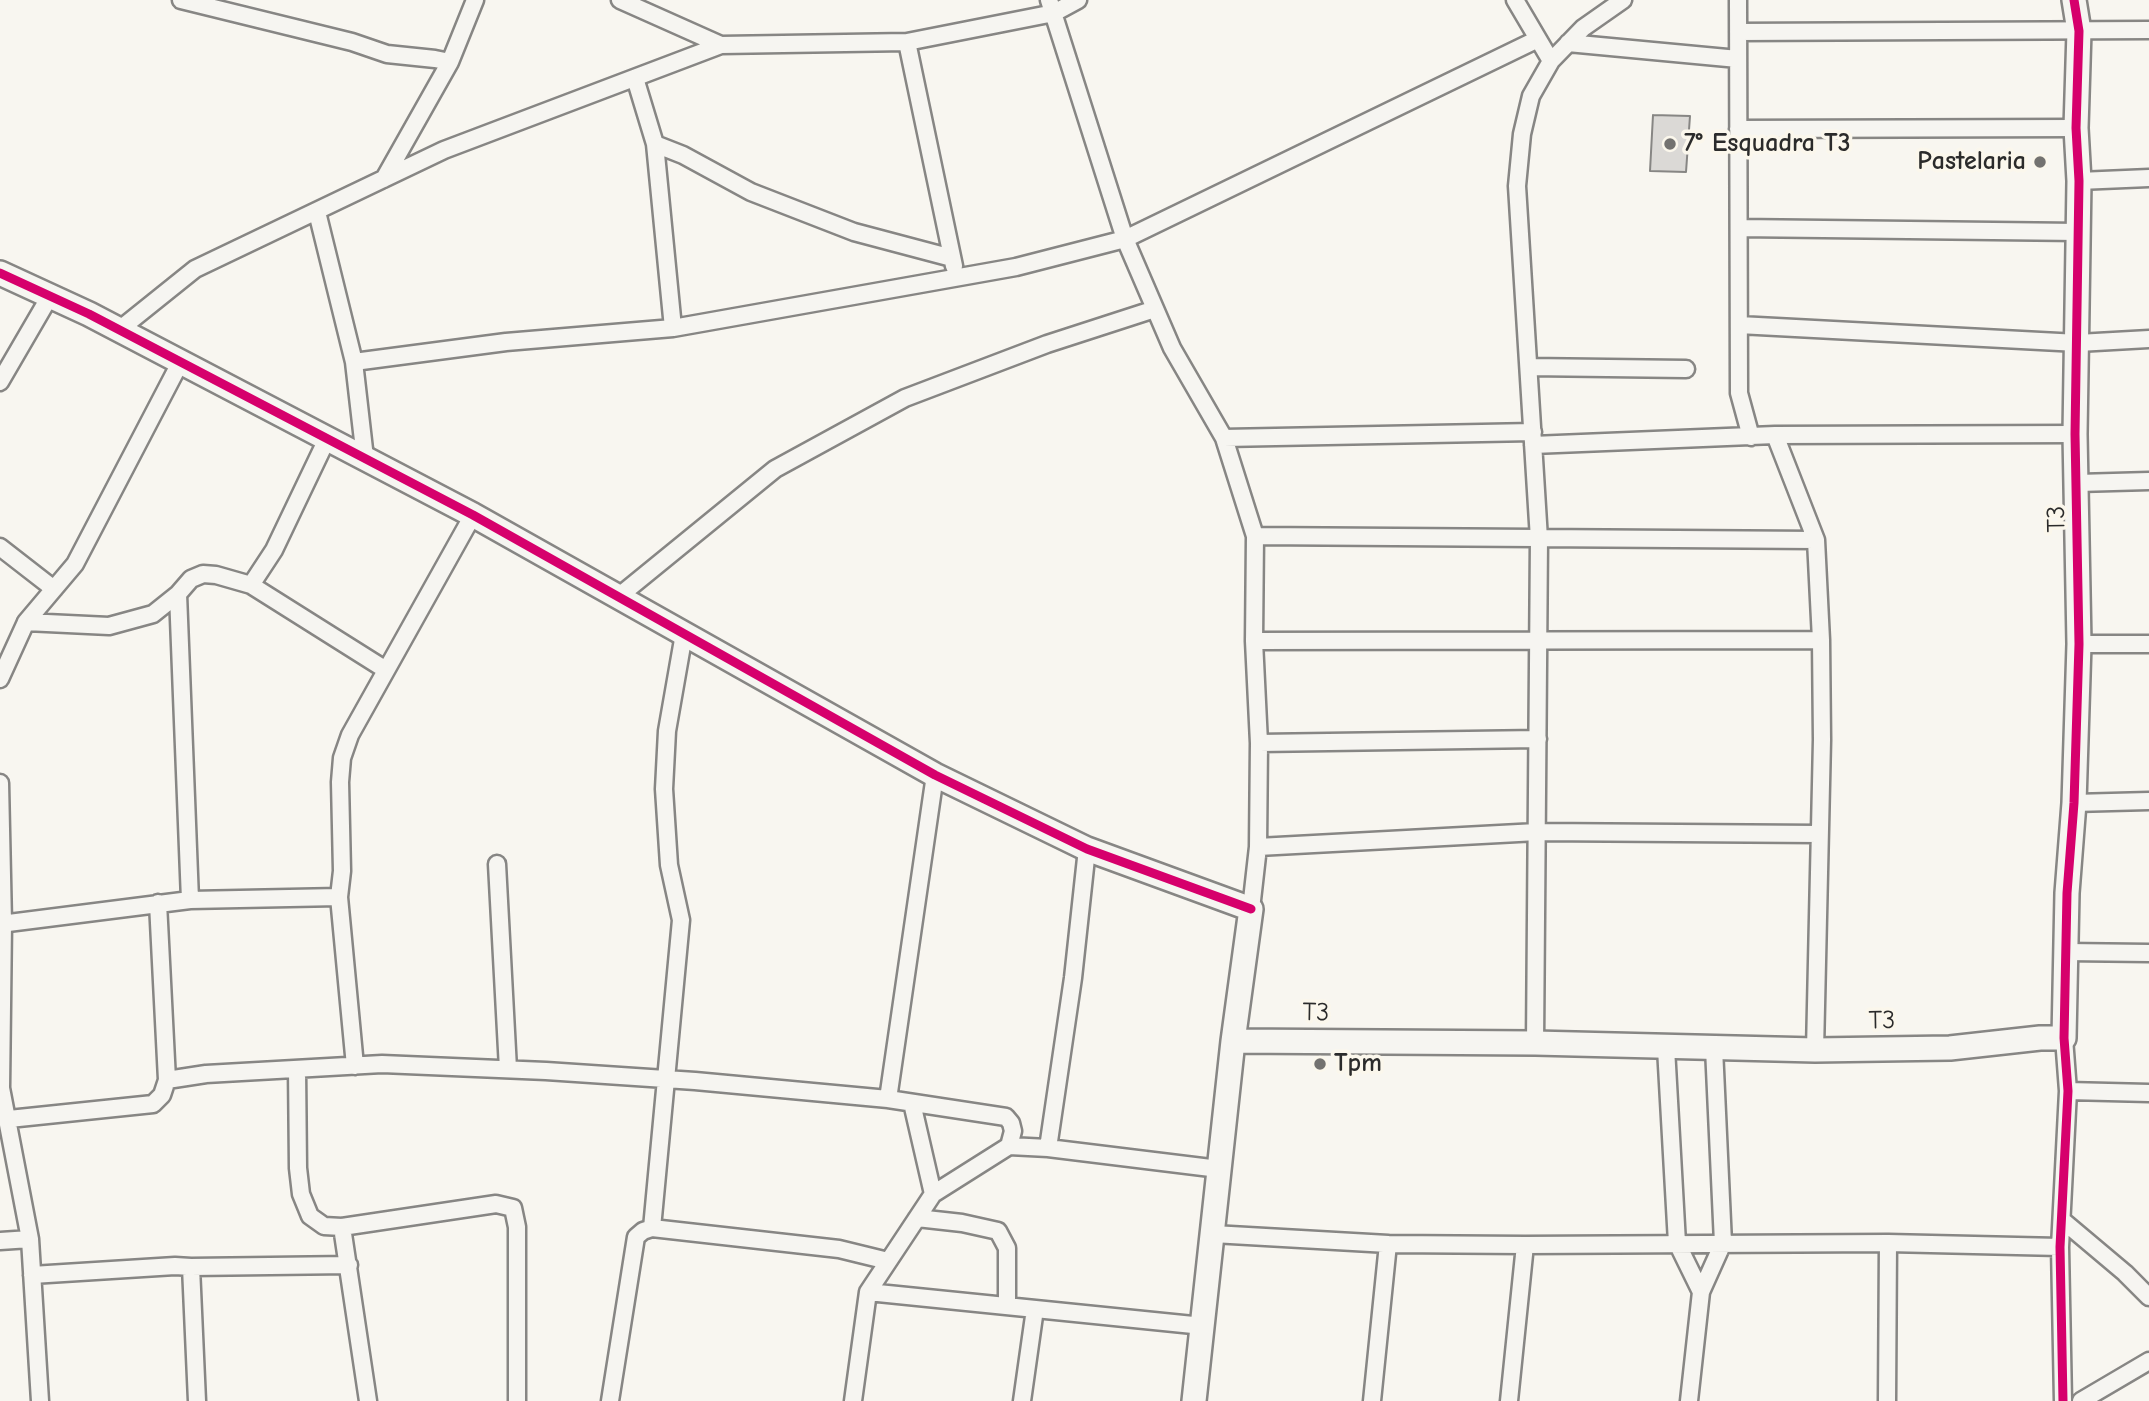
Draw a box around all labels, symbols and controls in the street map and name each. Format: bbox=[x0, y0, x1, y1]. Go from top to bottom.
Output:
place label: 7° Esquadra T3 bbox=[1684, 128, 1851, 160]
marker: 7° Esquadra T3 bbox=[1662, 136, 1678, 152]
place label: Pastelaria bbox=[1917, 146, 2026, 178]
marker: Pastelaria bbox=[2032, 154, 2048, 170]
street label: T3 bbox=[2041, 505, 2073, 533]
street label: T3 bbox=[1302, 997, 1330, 1029]
street label: T3 bbox=[1868, 1005, 1896, 1037]
place label: Tpm bbox=[1334, 1048, 1382, 1080]
marker: Tpm bbox=[1312, 1056, 1328, 1072]

